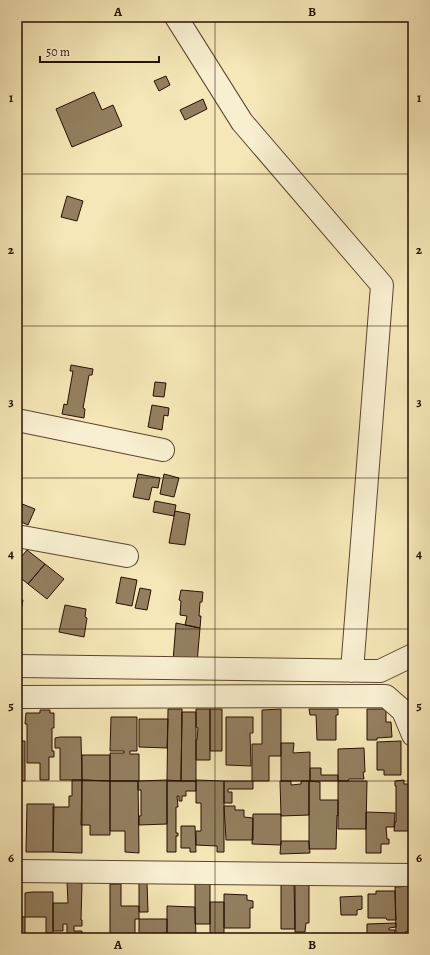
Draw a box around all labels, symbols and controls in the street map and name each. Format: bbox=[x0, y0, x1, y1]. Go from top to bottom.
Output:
text: A bbox=[113, 3, 123, 20]
text: B bbox=[308, 3, 316, 20]
scale bar bbox=[40, 38, 159, 64]
text: 50 m bbox=[46, 44, 70, 60]
text: 1 bbox=[9, 89, 14, 106]
text: 1 bbox=[417, 89, 422, 106]
text: 2 bbox=[8, 241, 15, 258]
text: 2 bbox=[416, 241, 423, 258]
text: 3 bbox=[8, 393, 14, 410]
text: 3 bbox=[416, 393, 422, 410]
text: 4 bbox=[8, 545, 14, 562]
text: 4 bbox=[416, 545, 422, 562]
text: 5 bbox=[8, 697, 14, 714]
text: 5 bbox=[416, 697, 422, 714]
text: 6 bbox=[8, 849, 14, 866]
text: 6 bbox=[416, 849, 422, 866]
text: A bbox=[113, 936, 123, 953]
text: B bbox=[308, 936, 316, 953]

